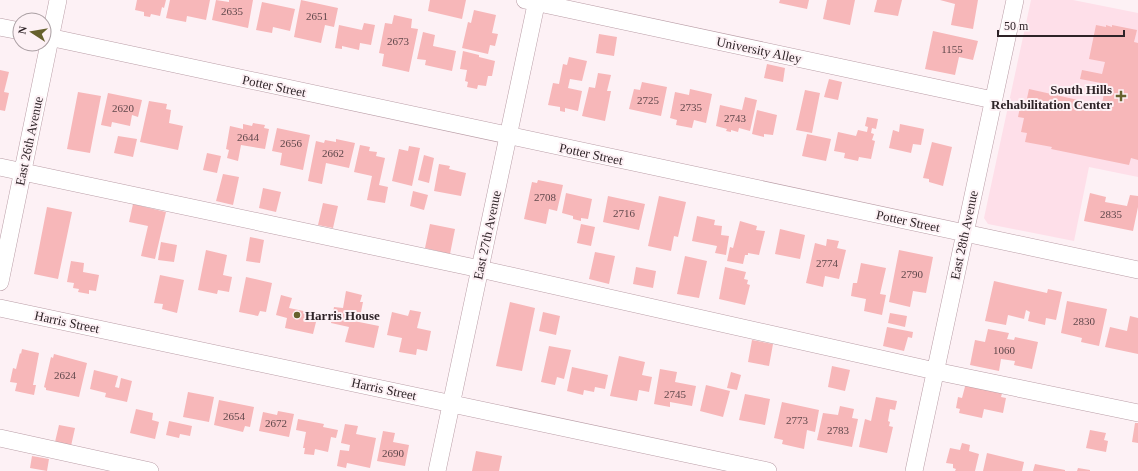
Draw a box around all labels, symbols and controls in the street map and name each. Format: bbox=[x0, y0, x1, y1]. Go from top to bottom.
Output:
house number: 2635 bbox=[221, 5, 244, 17]
house number: 2651 bbox=[306, 10, 328, 22]
north arrow bbox=[12, 12, 52, 52]
scale bar bbox=[998, 12, 1124, 38]
text: 50 m bbox=[1004, 19, 1029, 33]
text: N bbox=[16, 25, 29, 35]
street label: University Alley bbox=[715, 34, 803, 66]
house number: 2673 bbox=[387, 35, 410, 47]
house number: 1155 bbox=[941, 43, 963, 55]
street label: Potter Street bbox=[241, 72, 308, 100]
place label: South Hills Rehabilitation Center bbox=[991, 82, 1112, 112]
marker: South Hills Rehabilitation Center bbox=[1115, 90, 1127, 102]
house number: 2725 bbox=[637, 94, 660, 106]
street label: East 26th Avenue bbox=[12, 95, 46, 187]
house number: 2735 bbox=[680, 101, 703, 113]
house number: 2620 bbox=[112, 102, 135, 114]
house number: 2743 bbox=[724, 112, 747, 124]
house number: 2644 bbox=[237, 131, 260, 143]
house number: 2656 bbox=[280, 137, 303, 149]
street label: Potter Street bbox=[558, 140, 625, 168]
house number: 2662 bbox=[322, 147, 344, 159]
street label: East 27th Avenue bbox=[470, 189, 504, 281]
street label: East 28th Avenue bbox=[947, 189, 981, 281]
house number: 2708 bbox=[534, 191, 557, 203]
house number: 2716 bbox=[613, 207, 636, 219]
street label: Potter Street bbox=[875, 207, 942, 235]
house number: 2835 bbox=[1100, 208, 1123, 220]
house number: 2774 bbox=[816, 257, 839, 269]
house number: 2790 bbox=[901, 268, 924, 280]
street label: Harris Street bbox=[33, 308, 101, 336]
place label: Harris House bbox=[305, 308, 380, 323]
marker: Harris House bbox=[292, 310, 302, 320]
house number: 2830 bbox=[1073, 315, 1096, 327]
house number: 1060 bbox=[993, 344, 1016, 356]
house number: 2624 bbox=[54, 369, 77, 381]
street label: Harris Street bbox=[350, 375, 418, 403]
house number: 2745 bbox=[664, 388, 687, 400]
house number: 2654 bbox=[223, 410, 246, 422]
house number: 2773 bbox=[786, 414, 809, 426]
house number: 2672 bbox=[265, 417, 287, 429]
house number: 2783 bbox=[827, 424, 850, 436]
house number: 2690 bbox=[382, 447, 405, 459]

